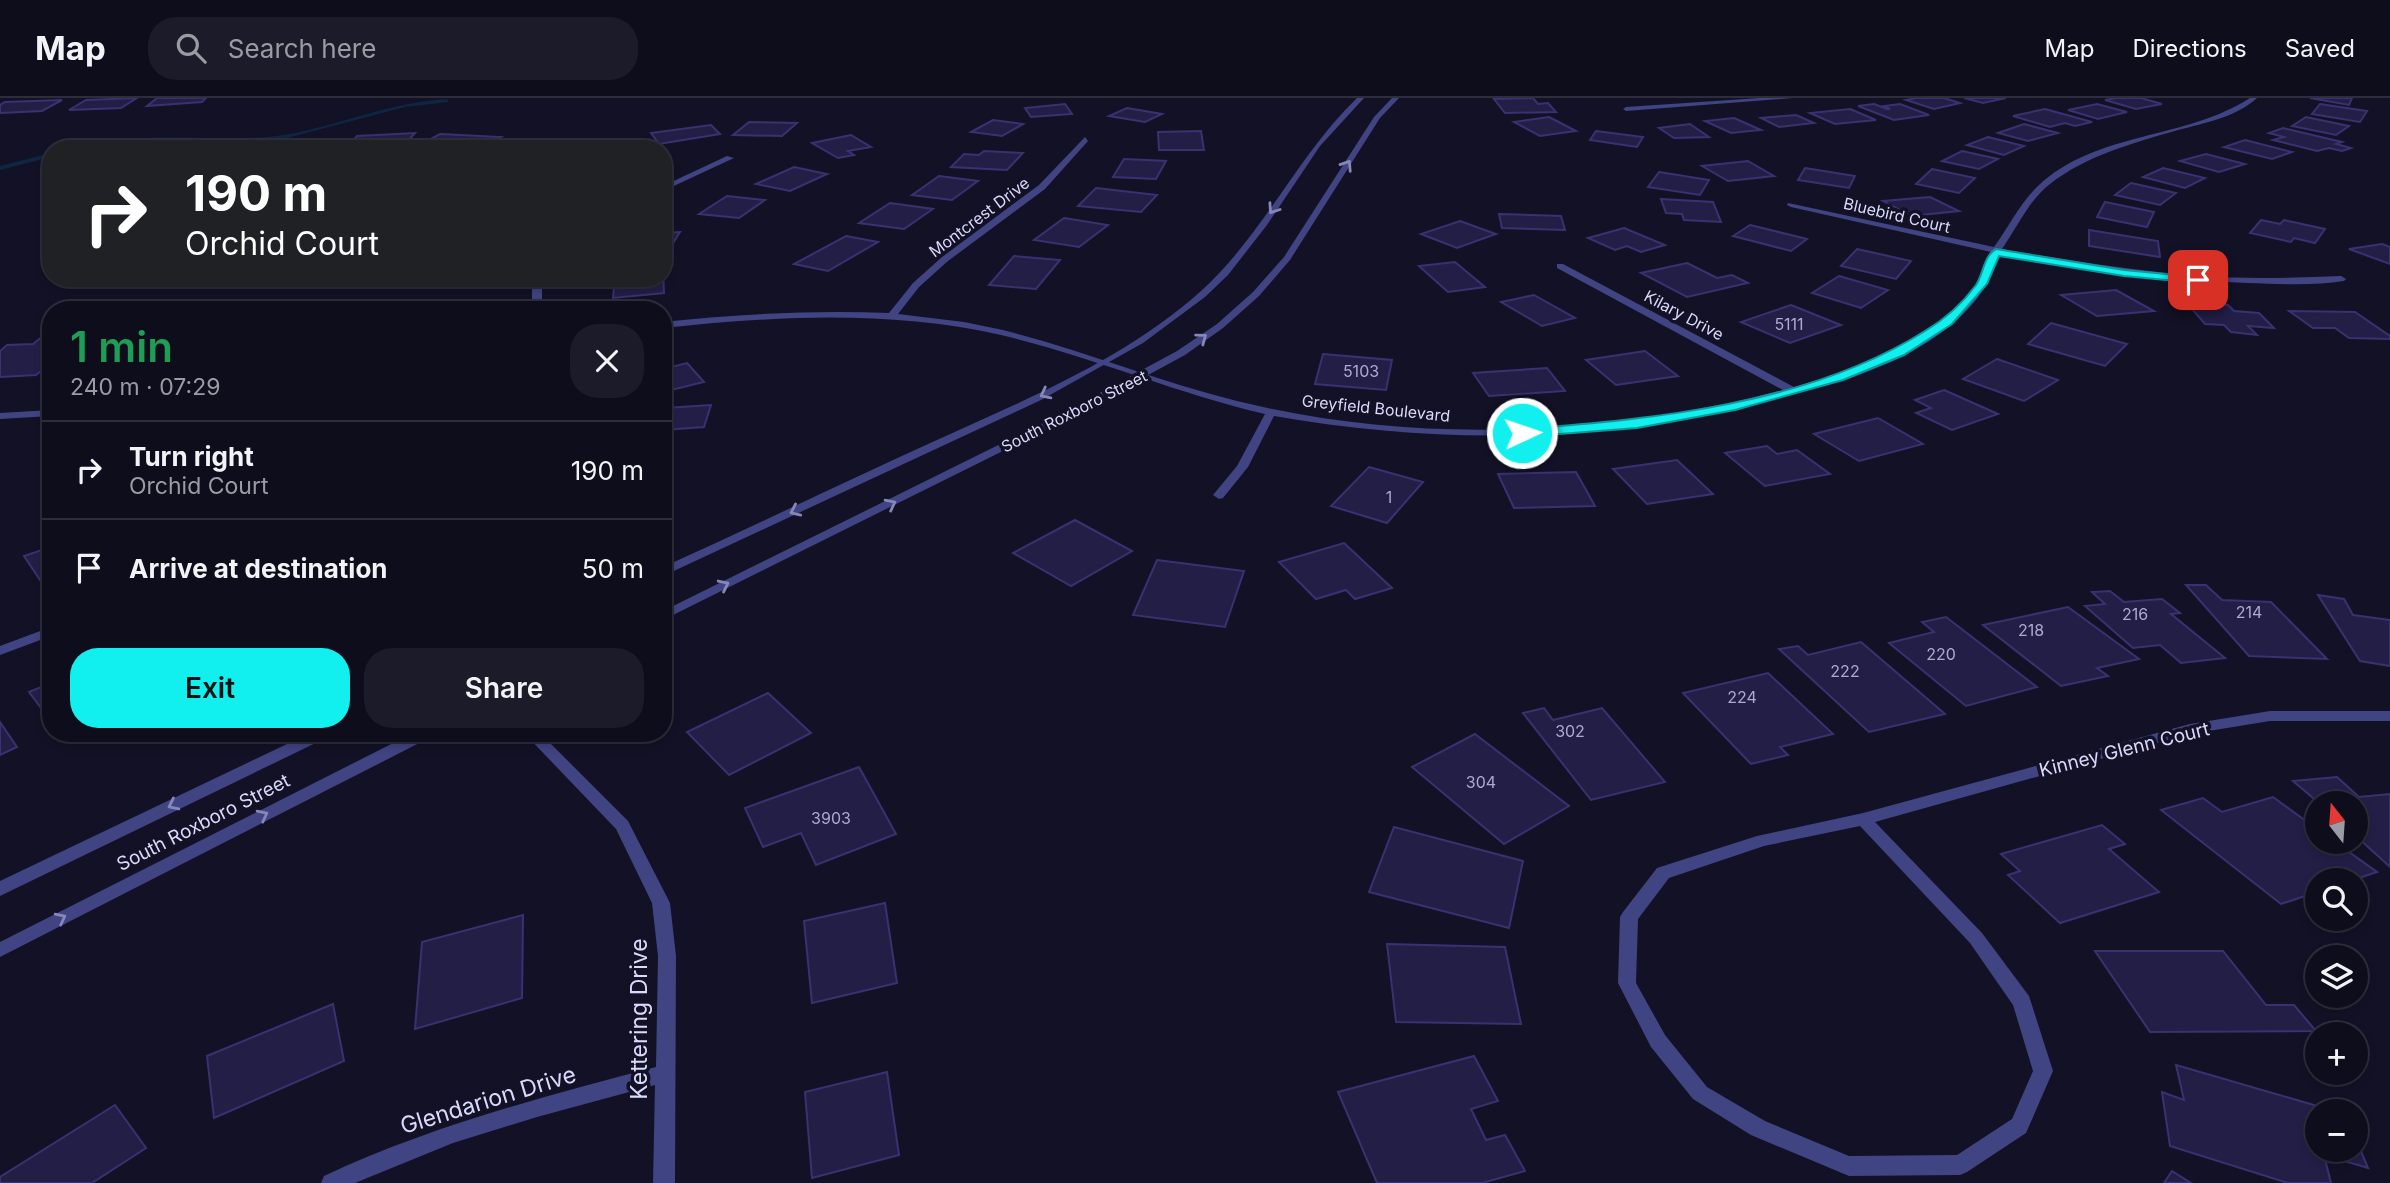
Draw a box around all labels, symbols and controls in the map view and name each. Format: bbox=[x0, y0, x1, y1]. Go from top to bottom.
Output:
search box bbox=[148, 17, 638, 80]
text: Map bbox=[35, 28, 106, 68]
icon: search bbox=[172, 29, 210, 67]
text: Search here bbox=[228, 33, 376, 64]
text: Map bbox=[2045, 34, 2094, 63]
text: Directions bbox=[2132, 34, 2247, 63]
text: Saved bbox=[2285, 34, 2355, 63]
one-way arrow bbox=[1339, 160, 1352, 173]
text: 190 m bbox=[185, 164, 327, 223]
icon: right bbox=[70, 168, 161, 259]
street label: Montcrest Drive bbox=[925, 173, 1033, 261]
street label: Bluebird Court bbox=[1842, 193, 1952, 237]
one-way arrow bbox=[1269, 201, 1281, 214]
text: Orchid Court bbox=[185, 224, 379, 263]
pin bbox=[2168, 250, 2228, 310]
icon: arrive bbox=[2179, 261, 2217, 299]
street label: Kilary Drive bbox=[1641, 286, 1727, 344]
house number: 5111 bbox=[1774, 314, 1804, 334]
text: 1 min bbox=[70, 321, 173, 372]
button: close bbox=[570, 324, 644, 398]
one-way arrow bbox=[1194, 334, 1207, 346]
house number: 5103 bbox=[1343, 361, 1379, 381]
street label: South Roxboro Street bbox=[998, 366, 1150, 456]
text: 240 m · 07:29 bbox=[70, 373, 220, 401]
one-way arrow bbox=[1040, 385, 1052, 399]
street label: Greyfield Boulevard bbox=[1301, 390, 1451, 426]
position arrow bbox=[1485, 396, 1559, 470]
text: Turn right bbox=[129, 441, 254, 472]
icon: right bbox=[70, 451, 108, 489]
text: 190 m bbox=[571, 455, 644, 486]
text: Orchid Court bbox=[129, 472, 268, 500]
house number: 1 bbox=[1386, 487, 1392, 507]
one-way arrow bbox=[884, 498, 896, 512]
one-way arrow bbox=[790, 503, 802, 517]
icon: arrive bbox=[70, 549, 108, 587]
text: Arrive at destination bbox=[129, 553, 388, 584]
text: 50 m bbox=[582, 553, 644, 584]
one-way arrow bbox=[717, 580, 729, 594]
house number: 214 bbox=[2236, 602, 2262, 622]
house number: 216 bbox=[2122, 604, 2148, 624]
house number: 218 bbox=[2018, 620, 2044, 640]
house number: 220 bbox=[1926, 644, 1956, 664]
button: Exit bbox=[70, 648, 350, 728]
button: Share bbox=[364, 648, 644, 728]
house number: 222 bbox=[1830, 661, 1860, 681]
house number: 224 bbox=[1727, 687, 1757, 707]
street label: Kinney Glenn Court bbox=[2037, 717, 2212, 782]
house number: 302 bbox=[1555, 721, 1585, 741]
street label: South Roxboro Street bbox=[113, 769, 294, 876]
house number: 304 bbox=[1466, 772, 1496, 792]
north arrow bbox=[2305, 791, 2368, 854]
map controls bbox=[2305, 791, 2368, 1162]
one-way arrow bbox=[168, 797, 180, 811]
house number: 3903 bbox=[811, 808, 851, 828]
one-way arrow bbox=[256, 810, 269, 824]
button: search bbox=[2305, 868, 2368, 931]
one-way arrow bbox=[54, 913, 66, 927]
street label: Kettering Drive bbox=[625, 938, 653, 1100]
button: layers bbox=[2305, 945, 2368, 1008]
button: + bbox=[2305, 1022, 2368, 1085]
street label: Glendarion Drive bbox=[397, 1060, 579, 1140]
button: − bbox=[2305, 1099, 2368, 1162]

